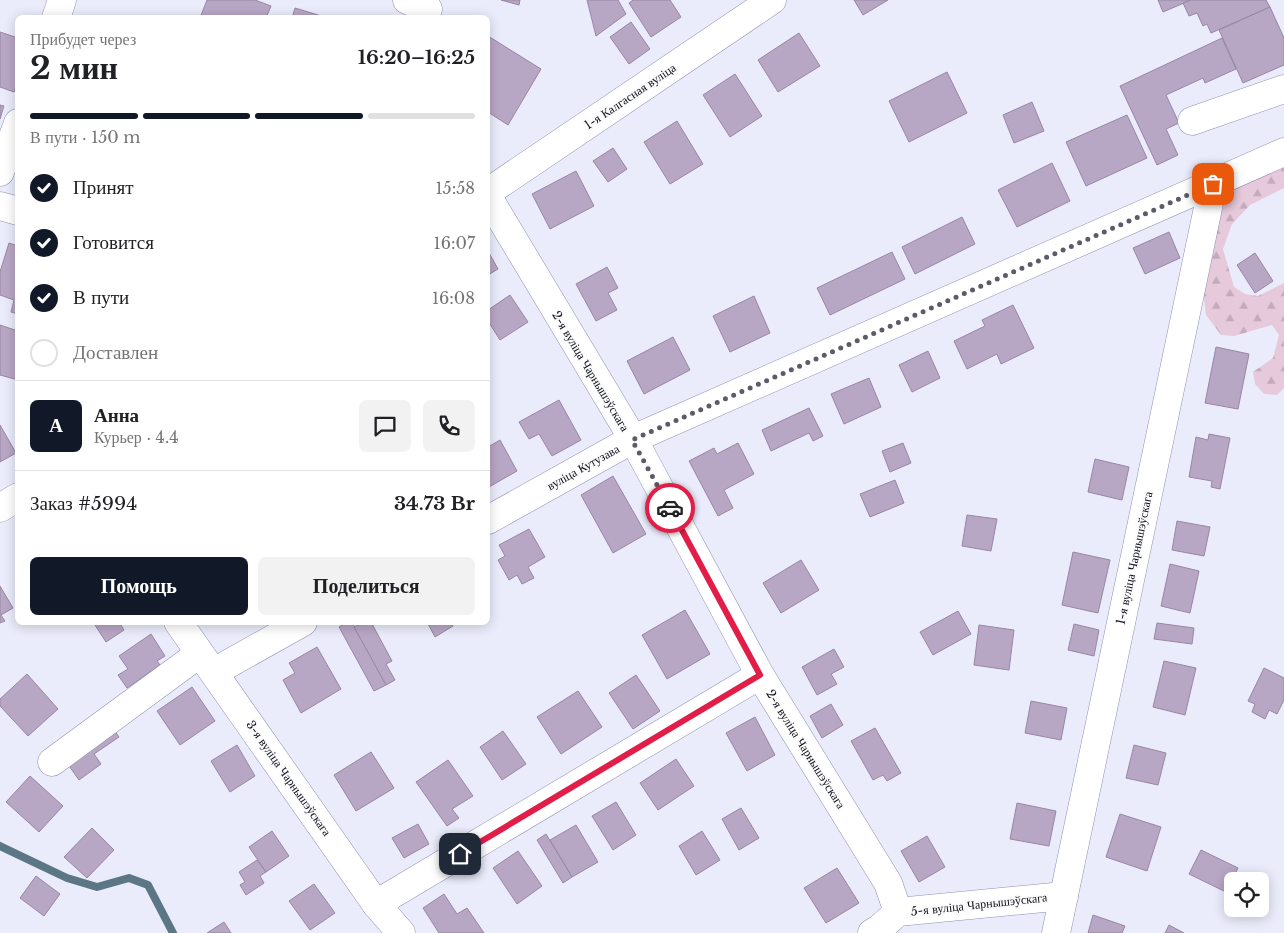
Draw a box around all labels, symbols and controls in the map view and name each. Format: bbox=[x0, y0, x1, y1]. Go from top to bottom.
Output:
text: Прибудет через bbox=[30, 29, 136, 49]
text: 16:20–16:25 bbox=[358, 46, 475, 69]
text: 2 мин bbox=[30, 48, 118, 88]
street label: 1-я Калгасная вуліца bbox=[581, 59, 679, 132]
text: В пути · 150 m bbox=[30, 127, 141, 147]
pin bbox=[1192, 163, 1234, 205]
icon: bag bbox=[1199, 170, 1227, 198]
icon: check bbox=[30, 174, 58, 202]
text: Принят bbox=[73, 176, 134, 199]
text: 15:58 bbox=[435, 178, 475, 198]
icon: check bbox=[30, 229, 58, 257]
text: Готовится bbox=[73, 231, 154, 254]
text: 16:07 bbox=[434, 233, 475, 253]
icon: check bbox=[30, 284, 58, 312]
text: В пути bbox=[73, 286, 129, 309]
text: 16:08 bbox=[432, 288, 475, 308]
street label: 2-я вуліца Чарнышэўскага bbox=[549, 308, 633, 434]
text: Доставлен bbox=[73, 341, 158, 364]
button: chat bbox=[359, 400, 411, 452]
button: phone bbox=[423, 400, 475, 452]
text: Анна bbox=[94, 404, 139, 427]
text: А bbox=[49, 414, 63, 437]
text: Курьер · 4.4 bbox=[94, 427, 179, 447]
street label: вуліца Кутузава bbox=[544, 441, 622, 493]
courier bbox=[645, 483, 695, 533]
street label: 1-я вуліца Чарнышэўскага bbox=[1113, 489, 1156, 626]
text: Заказ #5994 bbox=[30, 492, 137, 515]
text: 34.73 Br bbox=[394, 492, 475, 515]
icon: car bbox=[656, 494, 684, 522]
button: Помощь bbox=[30, 557, 248, 615]
button: Поделиться bbox=[258, 557, 475, 615]
street label: 2-я вуліца Чарнышэўскага bbox=[763, 687, 849, 812]
street label: 3-я вуліца Чарнышэўскага bbox=[243, 717, 335, 839]
pin bbox=[439, 833, 481, 875]
icon: home bbox=[446, 840, 474, 868]
map controls bbox=[1224, 872, 1269, 917]
button: locate bbox=[1224, 872, 1269, 917]
street label: 5-я вуліца Чарнышэўскага bbox=[910, 889, 1049, 919]

